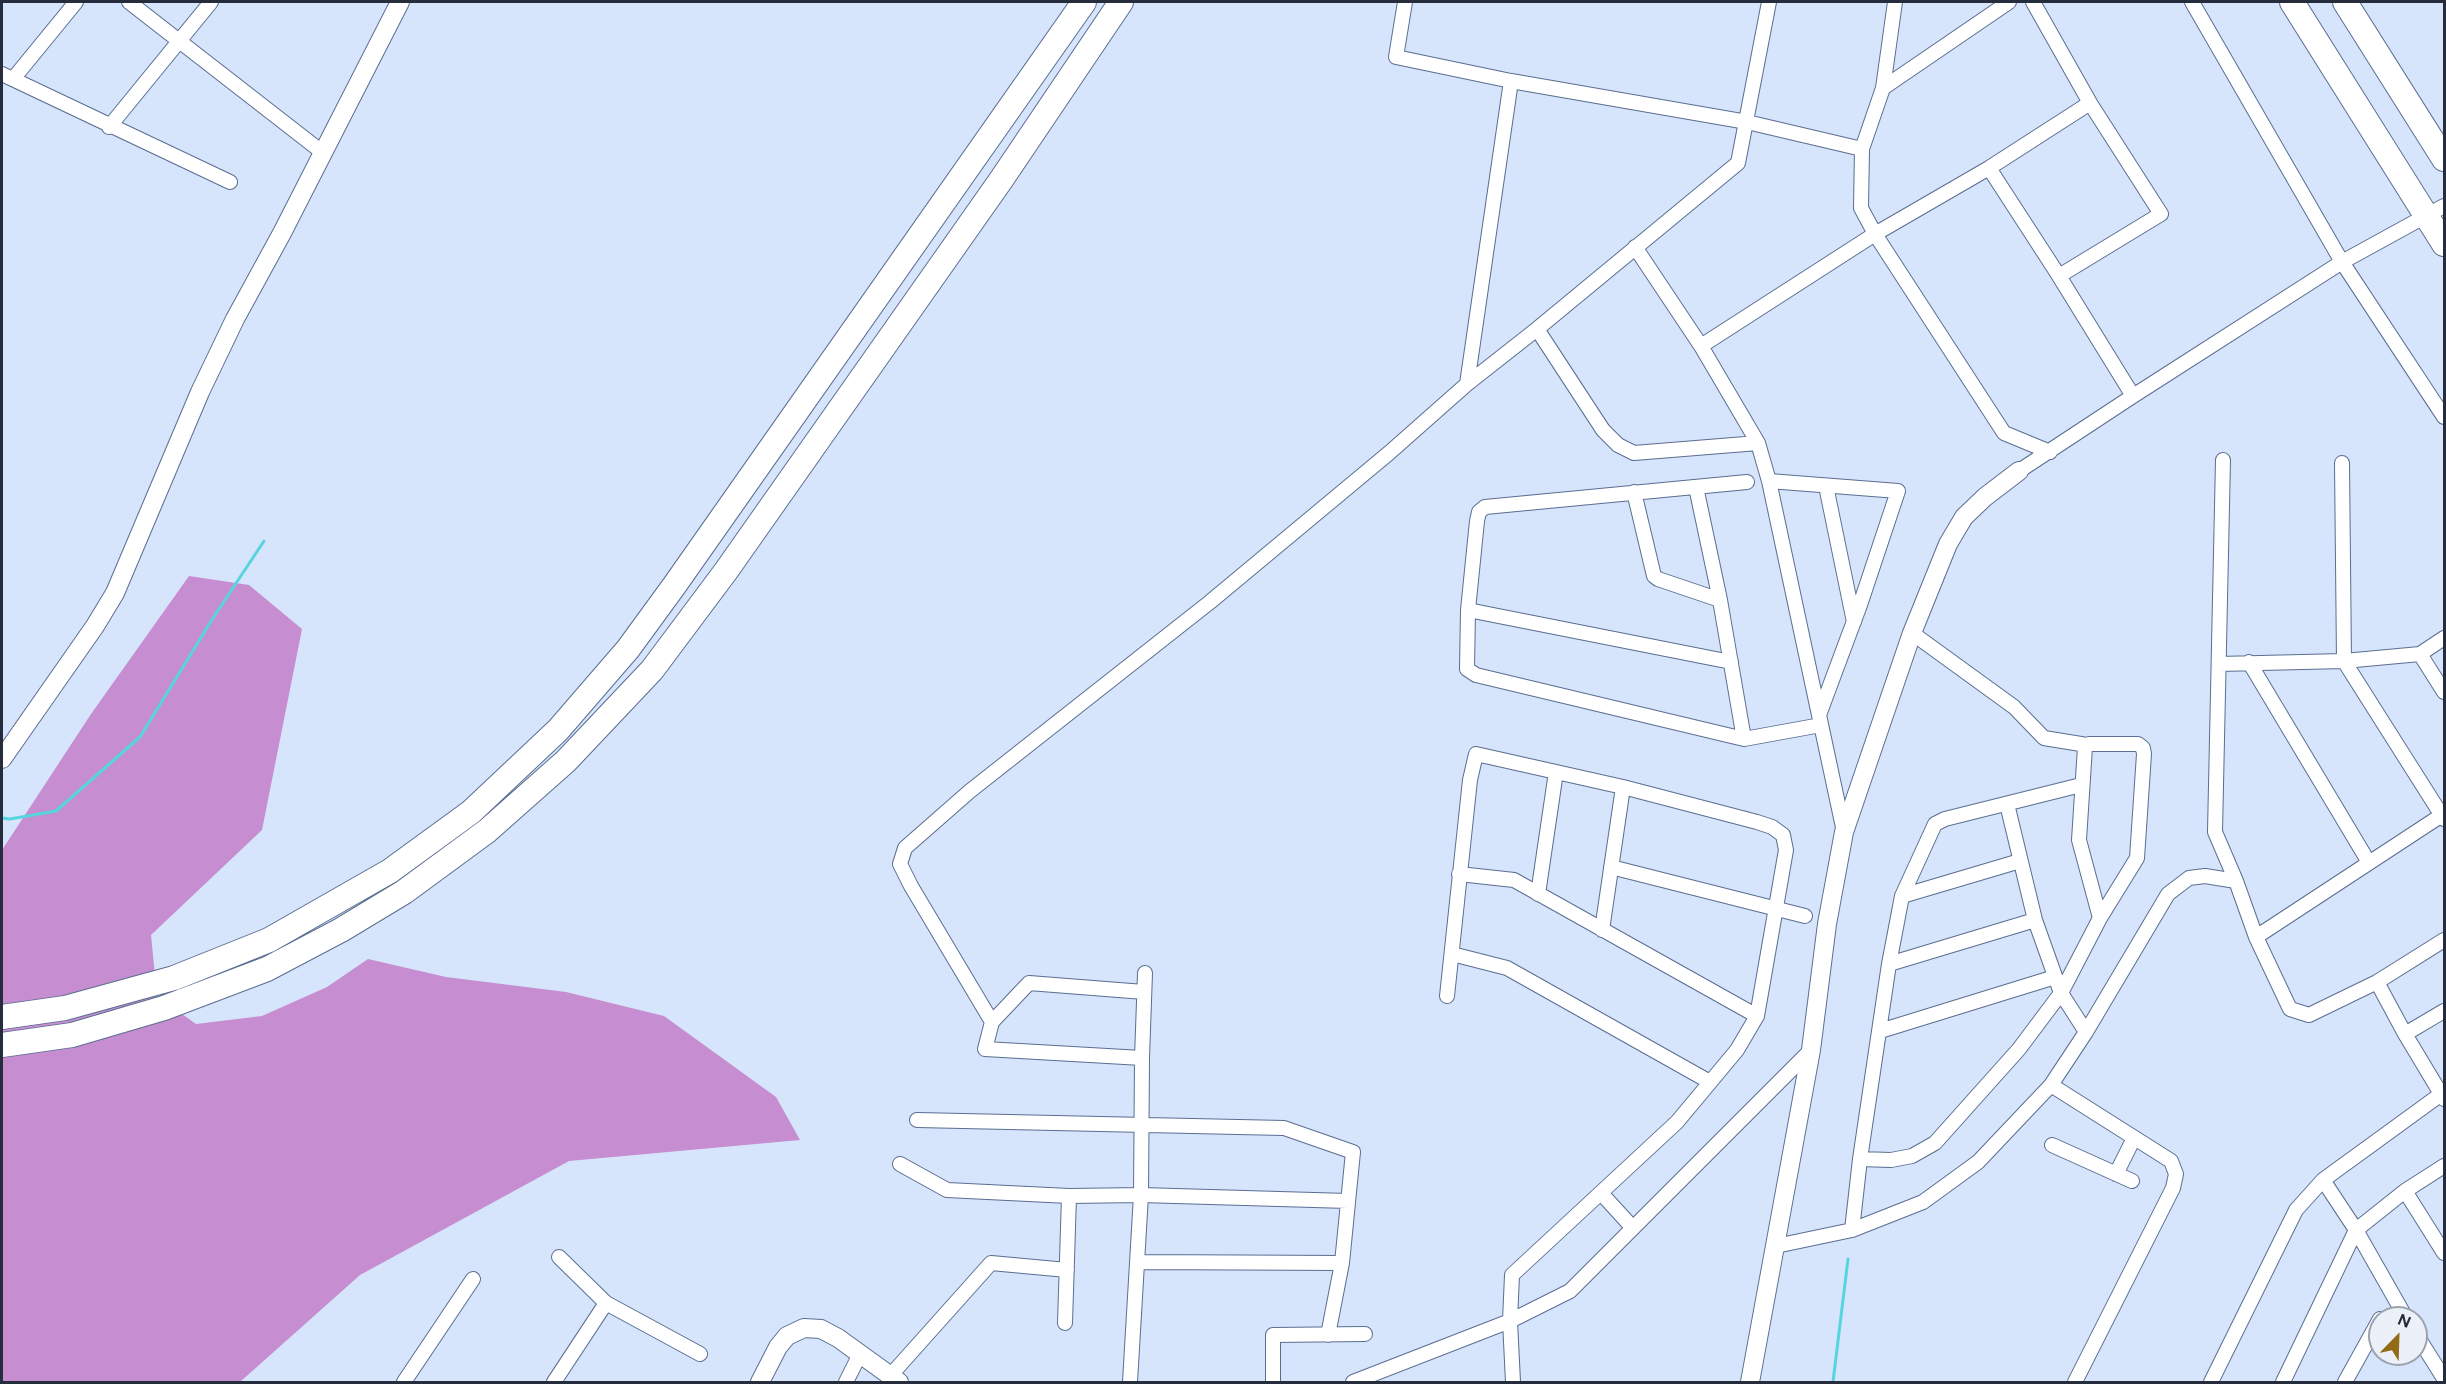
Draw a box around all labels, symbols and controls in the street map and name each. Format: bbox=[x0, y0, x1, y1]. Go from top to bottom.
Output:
north arrow bbox=[2368, 1306, 2428, 1366]
text: N bbox=[2395, 1310, 2414, 1332]

